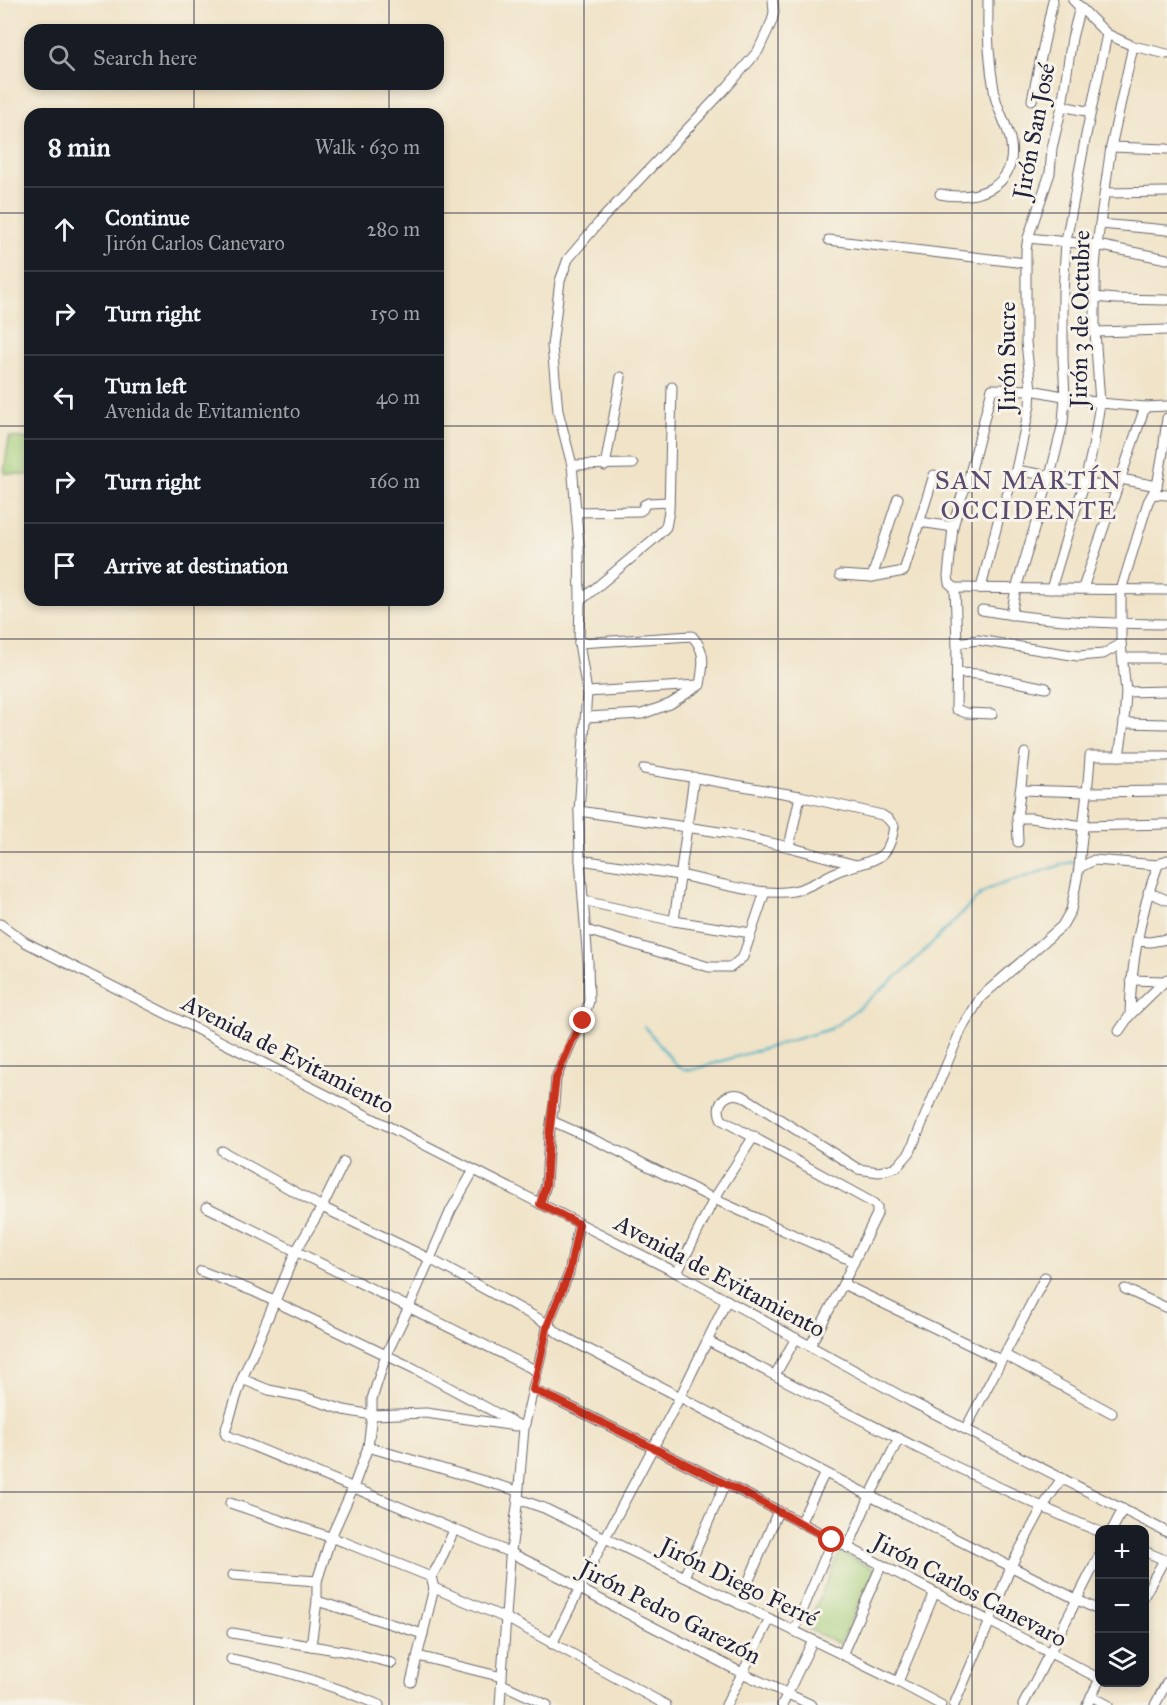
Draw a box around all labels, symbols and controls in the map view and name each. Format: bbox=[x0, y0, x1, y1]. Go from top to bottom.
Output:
search box bbox=[24, 24, 444, 90]
icon: search bbox=[45, 41, 78, 74]
text: Search here bbox=[93, 44, 197, 71]
street label: Jirón San José bbox=[1006, 60, 1062, 205]
text: 8 min bbox=[48, 131, 111, 163]
text: Walk · 630 m bbox=[315, 135, 420, 159]
text: Continue bbox=[105, 204, 190, 231]
icon: ahead bbox=[48, 213, 81, 246]
text: 280 m bbox=[367, 217, 420, 241]
street label: Jirón 3 de Octubre bbox=[1063, 230, 1097, 411]
text: Jirón Carlos Canevaro bbox=[105, 231, 285, 255]
icon: right bbox=[48, 297, 81, 330]
text: Turn right bbox=[105, 300, 201, 327]
text: 150 m bbox=[370, 301, 420, 325]
street label: Jirón Sucre bbox=[992, 301, 1022, 416]
text: Turn left bbox=[105, 372, 187, 399]
icon: left bbox=[48, 381, 81, 414]
text: 40 m bbox=[376, 385, 420, 409]
text: Avenida de Evitamiento bbox=[105, 399, 300, 423]
district label: SAN MARTÍN OCCIDENTE bbox=[935, 464, 1123, 526]
icon: right bbox=[48, 465, 81, 498]
text: Turn right bbox=[105, 468, 201, 495]
text: 160 m bbox=[369, 469, 420, 493]
icon: arrive bbox=[48, 549, 81, 582]
text: Arrive at destination bbox=[105, 552, 288, 579]
street label: Avenida de Evitamiento bbox=[176, 987, 399, 1121]
route end bbox=[569, 1007, 595, 1033]
street label: Avenida de Evitamiento bbox=[609, 1207, 830, 1344]
street label: Jirón Carlos Canevaro bbox=[865, 1525, 1072, 1654]
map controls bbox=[1095, 1525, 1149, 1687]
button: + bbox=[1095, 1525, 1149, 1579]
route start bbox=[818, 1526, 844, 1552]
street label: Jirón Diego Ferré bbox=[652, 1529, 823, 1633]
street label: Jirón Pedro Garezón bbox=[571, 1552, 766, 1671]
button: − bbox=[1095, 1579, 1149, 1633]
button: layers bbox=[1095, 1633, 1149, 1687]

